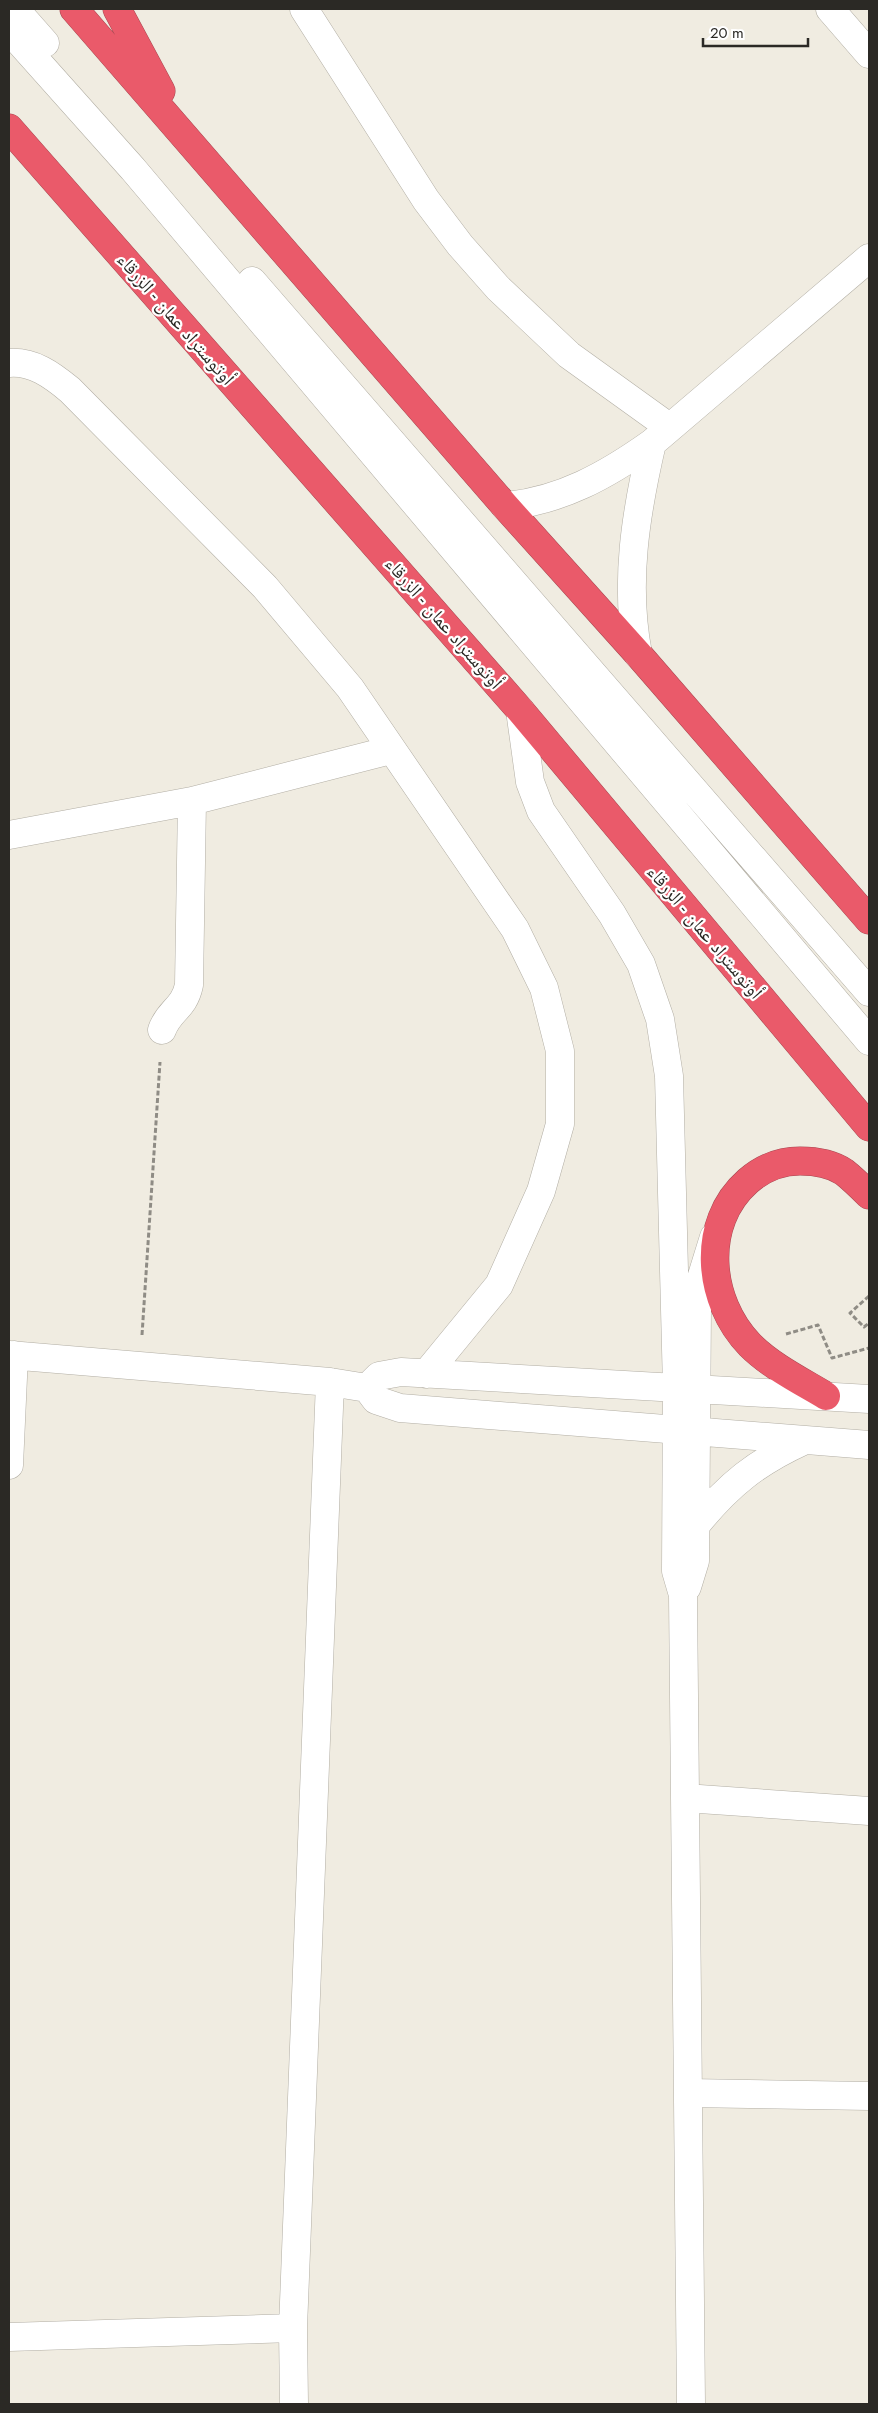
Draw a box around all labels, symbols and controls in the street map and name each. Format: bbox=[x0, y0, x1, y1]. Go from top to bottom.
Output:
scale bar bbox=[703, 15, 808, 47]
text: 20 m bbox=[710, 22, 744, 44]
street label: أوتوستراد عمان - الزرقاء bbox=[111, 247, 241, 391]
street label: أوتوستراد عمان - الزرقاء bbox=[379, 551, 509, 695]
street label: أوتوستراد عمان - الزرقاء bbox=[641, 859, 769, 1005]

